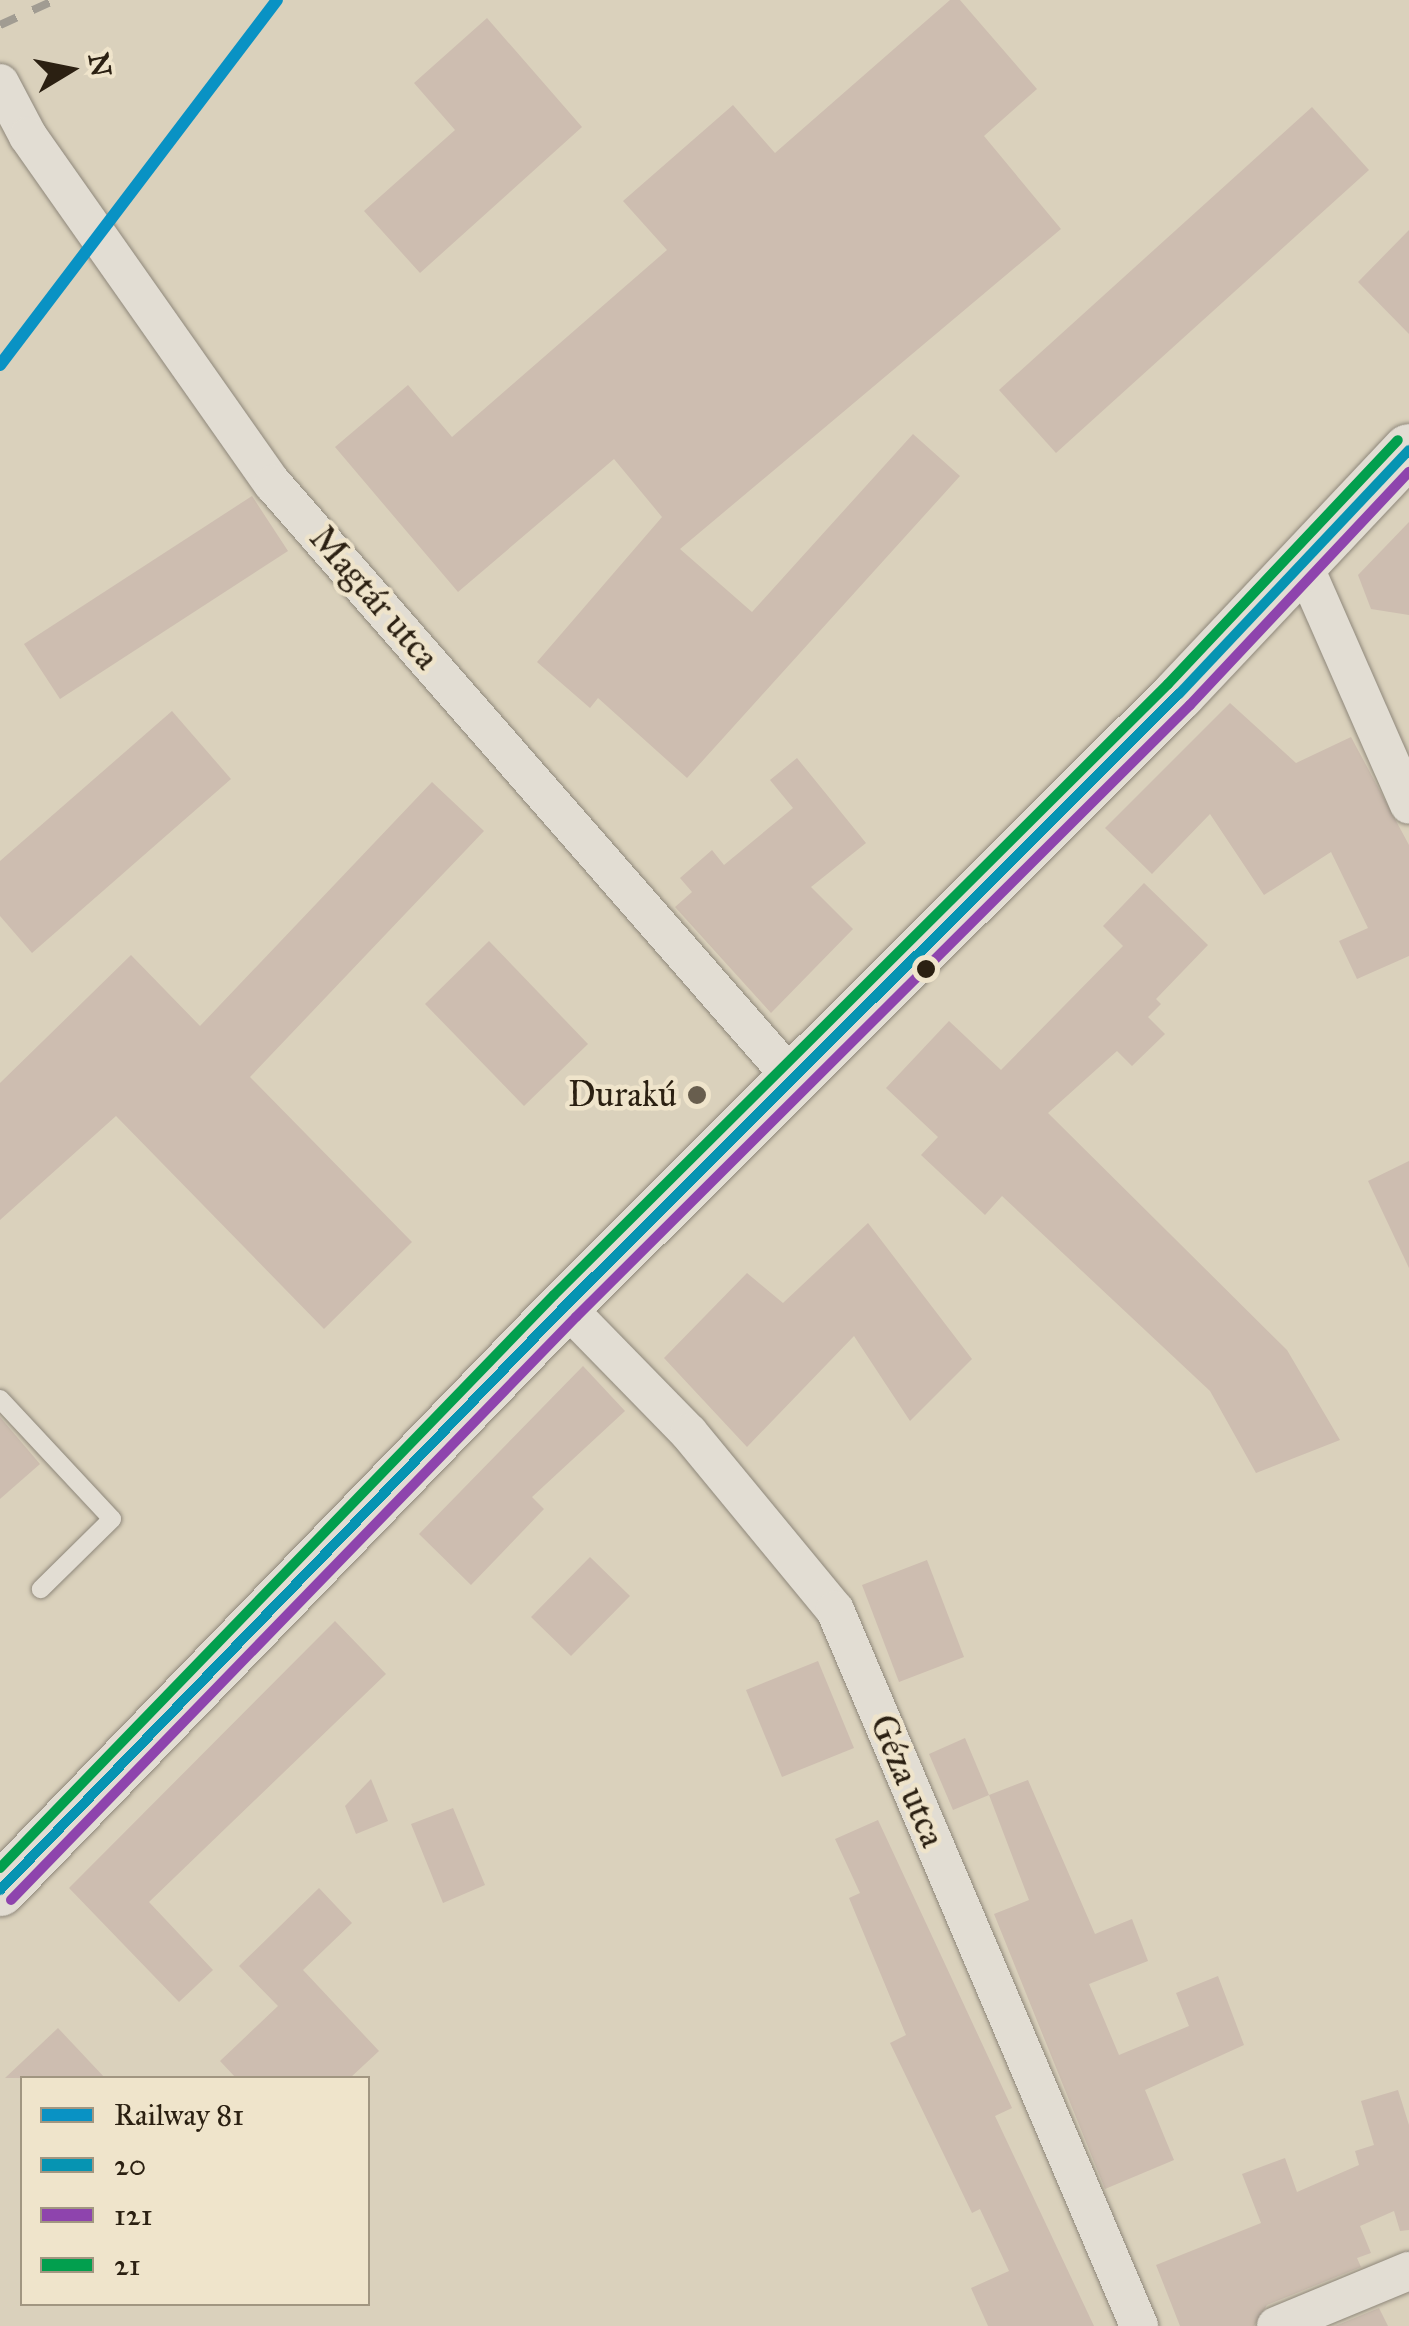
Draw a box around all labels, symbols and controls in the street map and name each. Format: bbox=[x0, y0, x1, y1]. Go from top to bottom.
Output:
north arrow bbox=[20, 20, 120, 120]
text: N bbox=[81, 50, 119, 79]
street label: Magtár utca bbox=[301, 518, 447, 678]
unlabelled marker bbox=[916, 959, 936, 979]
place label: Durakú bbox=[568, 1074, 677, 1116]
marker: Durakú bbox=[686, 1084, 708, 1106]
street label: Géza utca bbox=[860, 1709, 954, 1853]
legend bbox=[20, 2076, 370, 2306]
text: Railway 81 bbox=[114, 2097, 244, 2133]
text: 20 bbox=[114, 2147, 146, 2183]
text: 121 bbox=[114, 2197, 153, 2233]
text: 21 bbox=[114, 2247, 141, 2283]

